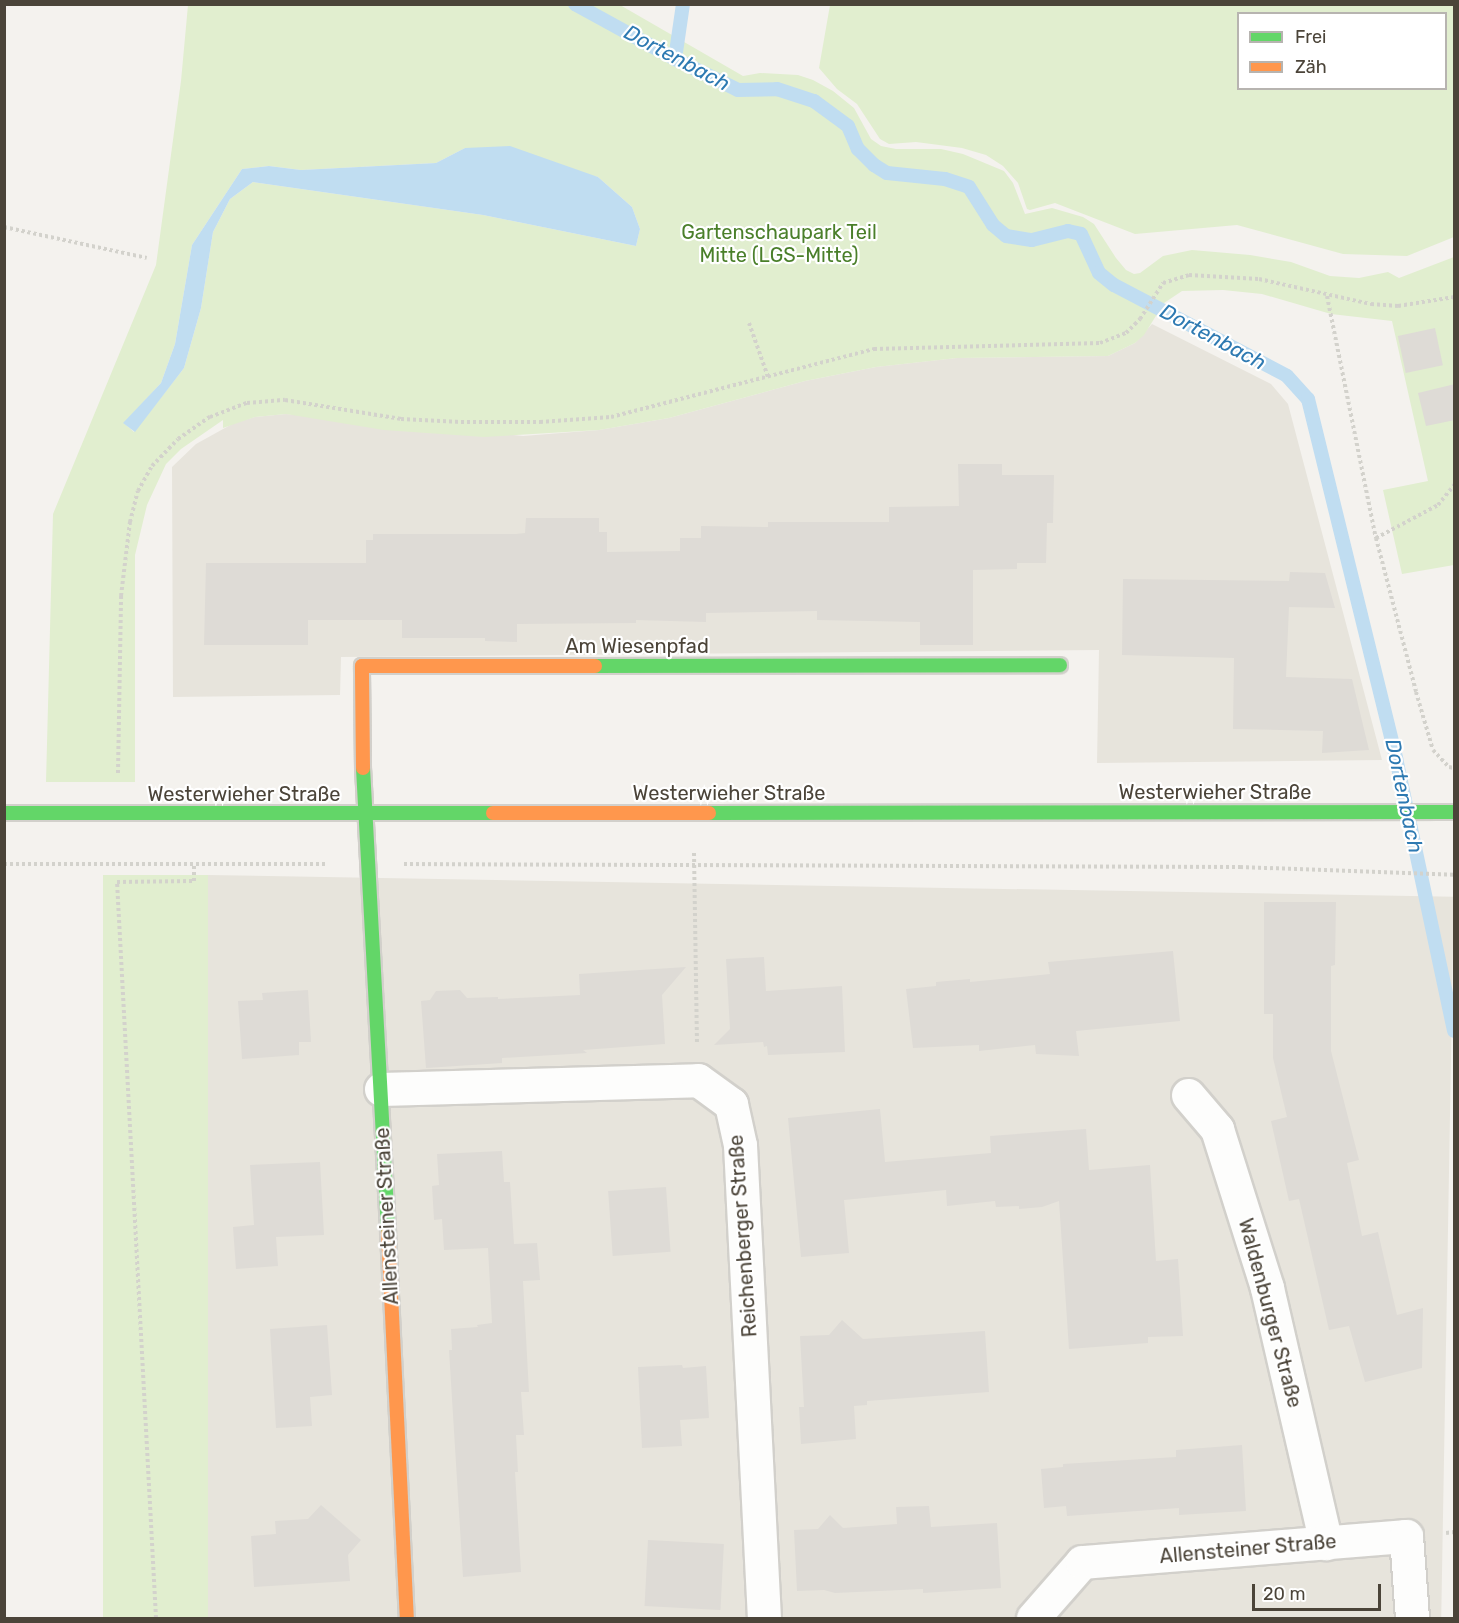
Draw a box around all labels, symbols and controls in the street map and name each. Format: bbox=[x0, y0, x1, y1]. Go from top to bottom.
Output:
legend bbox=[1237, 12, 1447, 90]
water label: Dortenbach bbox=[620, 20, 734, 96]
text: Frei bbox=[1295, 26, 1326, 48]
text: Zäh bbox=[1295, 56, 1327, 78]
park label: Gartenschaupark Teil Mitte (LGS-Mitte) bbox=[681, 220, 877, 267]
water label: Dortenbach bbox=[1156, 299, 1270, 375]
street label: Am Wiesenpfad bbox=[565, 634, 709, 658]
water label: Dortenbach bbox=[1380, 737, 1428, 855]
street label: Westerwieher Straße bbox=[1118, 780, 1312, 804]
street label: Westerwieher Straße bbox=[632, 781, 826, 805]
street label: Westerwieher Straße bbox=[147, 782, 341, 806]
street label: Allensteiner Straße bbox=[370, 1126, 404, 1306]
street label: Reichenberger Straße bbox=[724, 1134, 762, 1338]
street label: Waldenburger Straße bbox=[1233, 1216, 1307, 1410]
street label: Allensteiner Straße bbox=[1158, 1529, 1338, 1569]
scale bar bbox=[1255, 1572, 1384, 1610]
text: 20 m bbox=[1263, 1583, 1305, 1605]

